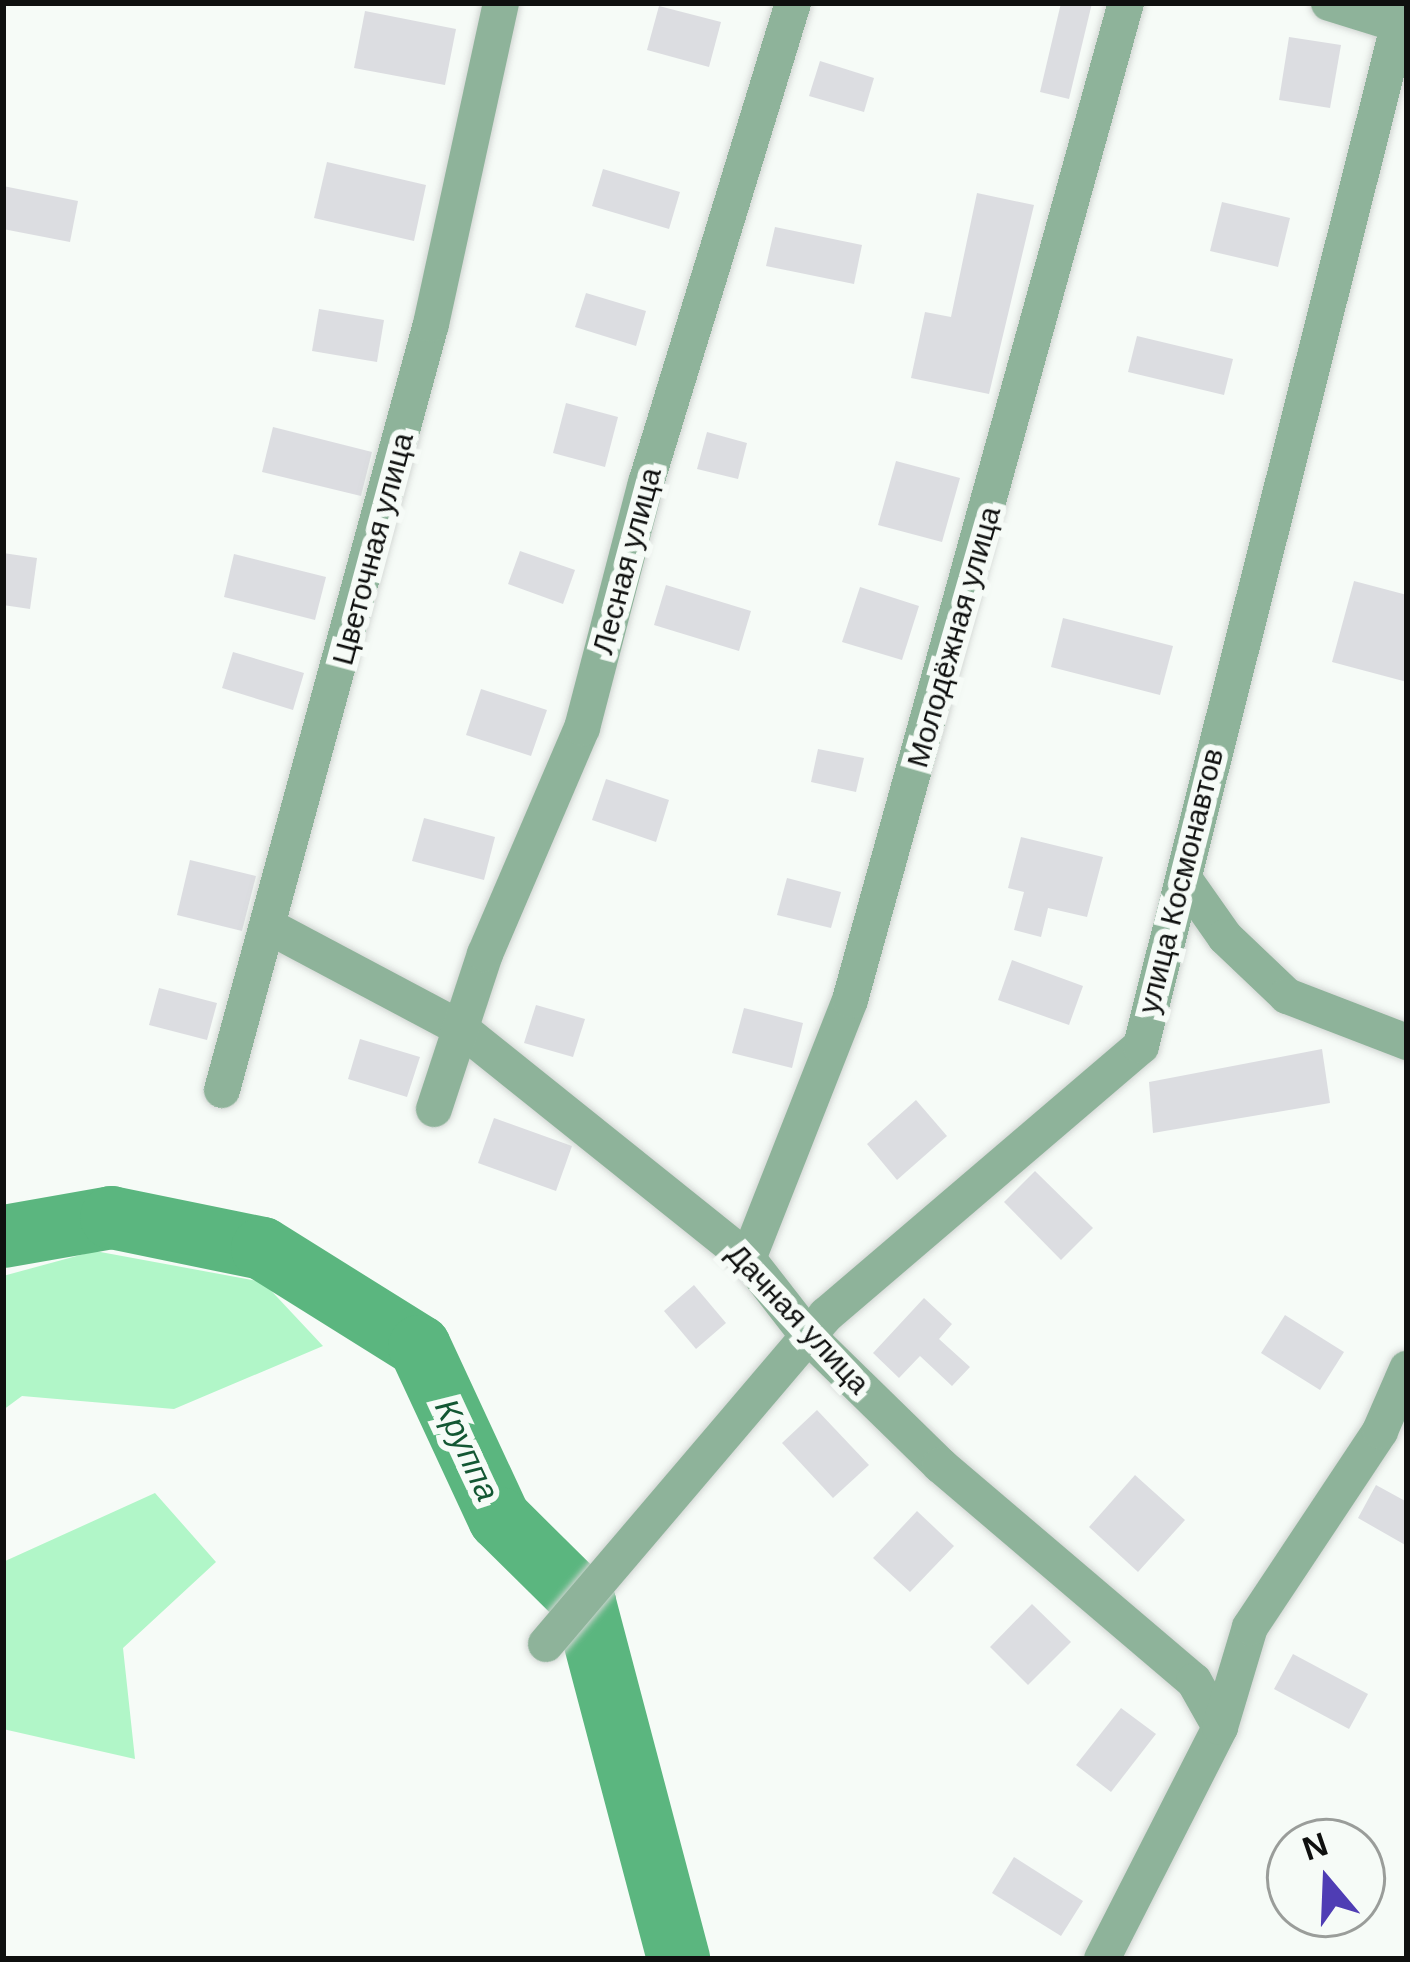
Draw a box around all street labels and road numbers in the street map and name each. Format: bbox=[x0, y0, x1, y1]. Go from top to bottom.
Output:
street label: Цветочная улица bbox=[325, 429, 421, 669]
street label: Лесная улица bbox=[585, 464, 669, 658]
street label: Молодёжная улица bbox=[900, 502, 1008, 772]
street label: улица Космонавтов bbox=[1131, 745, 1231, 1017]
street label: Дачная улица bbox=[719, 1236, 877, 1402]

